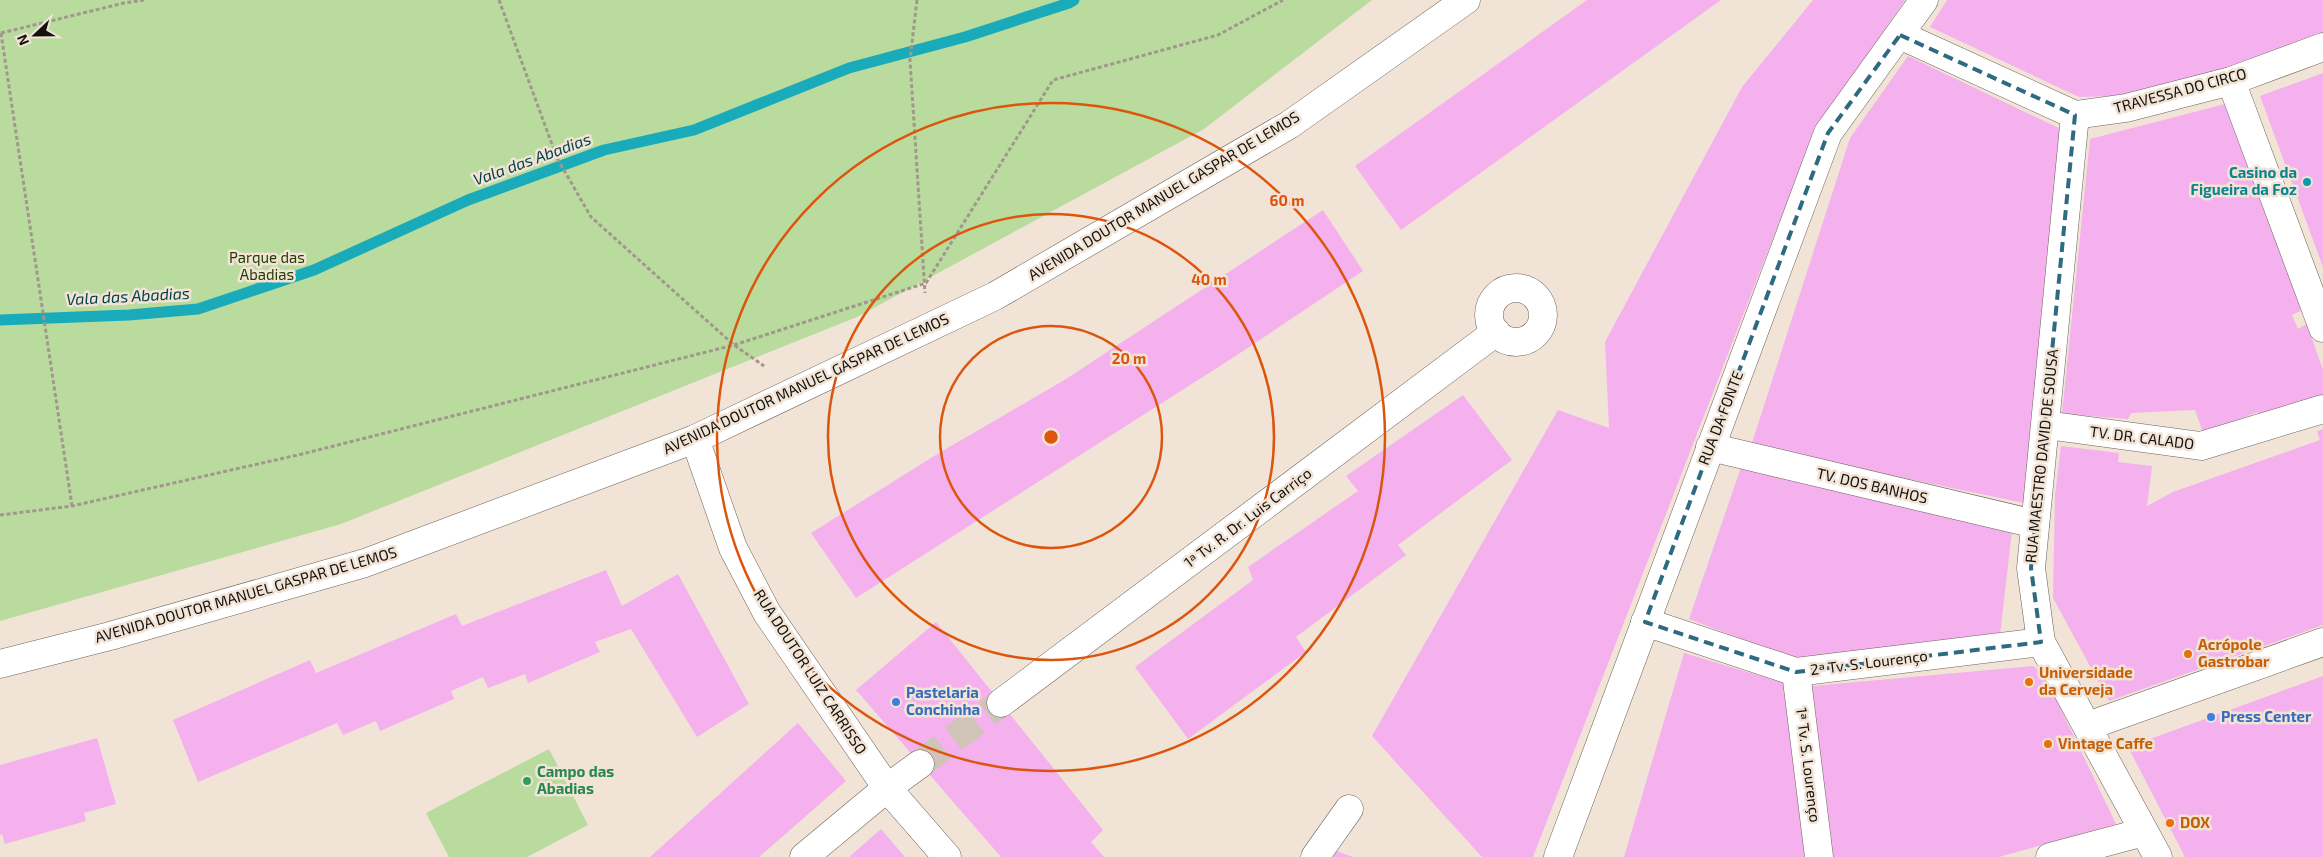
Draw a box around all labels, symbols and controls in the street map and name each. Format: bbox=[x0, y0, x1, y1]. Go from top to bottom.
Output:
north arrow bbox=[10, 10, 60, 60]
text: N bbox=[13, 32, 32, 48]
street label: TRAVESSA DO CIRCO bbox=[2111, 64, 2248, 116]
street label: AVENIDA DOUTOR MANUEL GASPAR DE LEMOS bbox=[1025, 107, 1302, 284]
water label: Vala das Abadias bbox=[470, 128, 593, 189]
place label: Casino da Figueira da Foz bbox=[2191, 163, 2297, 198]
marker: Casino da Figueira da Foz bbox=[2301, 176, 2313, 188]
text: 60 m bbox=[1270, 191, 1304, 209]
park label: Parque das Abadias bbox=[229, 248, 305, 283]
text: 40 m bbox=[1191, 270, 1227, 288]
water label: Vala das Abadias bbox=[66, 283, 190, 308]
street label: AVENIDA DOUTOR MANUEL GASPAR DE LEMOS bbox=[660, 309, 951, 457]
street label: RUA MAESTRO DAVID DE SOUSA bbox=[2021, 347, 2061, 564]
text: 20 m bbox=[1112, 349, 1146, 367]
street label: RUA DA FONTE bbox=[1694, 368, 1746, 467]
street label: TV. DR. CALADO bbox=[2089, 422, 2195, 452]
centre of rings bbox=[1042, 428, 1060, 446]
street label: 1ª Tv. R. Dr. Luis Carriço bbox=[1180, 463, 1315, 572]
street label: TV. DOS BANHOS bbox=[1815, 464, 1929, 507]
street label: AVENIDA DOUTOR MANUEL GASPAR DE LEMOS bbox=[93, 542, 399, 646]
street label: RUA DOUTOR LUIZ CARRISSO bbox=[751, 586, 871, 757]
place label: Acrópole Gastrobar bbox=[2198, 635, 2270, 670]
street label: 2ª Tv. S. Lourenço bbox=[1809, 646, 1929, 679]
marker: Acrópole Gastrobar bbox=[2182, 648, 2194, 660]
place label: Universidade da Cerveja bbox=[2039, 663, 2133, 698]
marker: Universidade da Cerveja bbox=[2023, 676, 2035, 688]
place label: Pastelaria Conchinha bbox=[906, 683, 980, 718]
marker: Pastelaria Conchinha bbox=[890, 696, 902, 708]
street label: 1ª Tv. S. Lourenço bbox=[1792, 706, 1825, 824]
place label: Press Center bbox=[2221, 707, 2312, 725]
marker: Press Center bbox=[2205, 711, 2217, 723]
place label: Vintage Caffe bbox=[2058, 734, 2153, 752]
marker: Vintage Caffe bbox=[2042, 738, 2054, 750]
place label: Campo das Abadias bbox=[537, 762, 614, 797]
marker: Campo das Abadias bbox=[521, 775, 533, 787]
place label: DOX bbox=[2180, 813, 2210, 831]
marker: DOX bbox=[2164, 817, 2176, 829]

